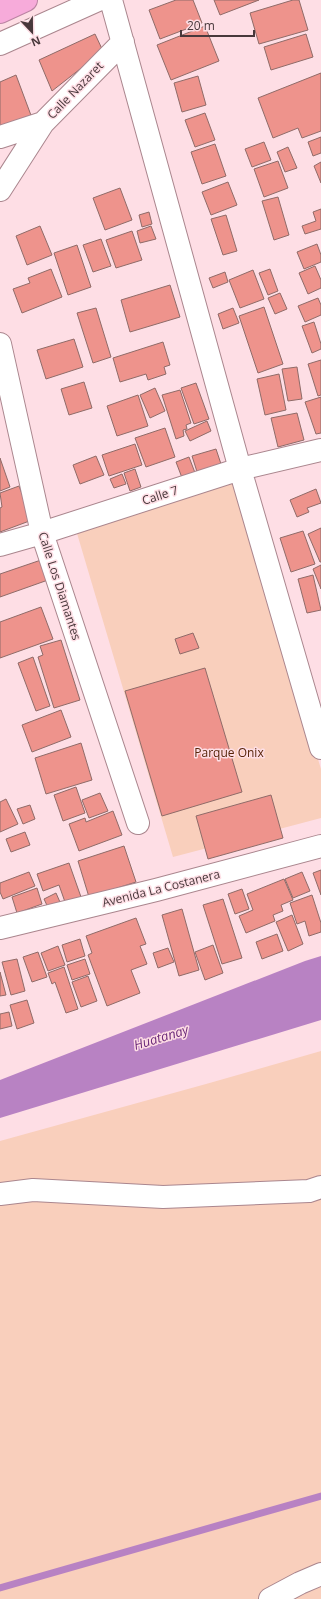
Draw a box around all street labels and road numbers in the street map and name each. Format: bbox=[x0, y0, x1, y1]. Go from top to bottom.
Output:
street label: Calle Nazaret bbox=[43, 57, 107, 123]
street label: Calle 7 bbox=[140, 481, 180, 509]
street label: Calle Los Diamantes bbox=[34, 530, 86, 643]
street label: Avenida La Costanera bbox=[100, 865, 222, 911]

